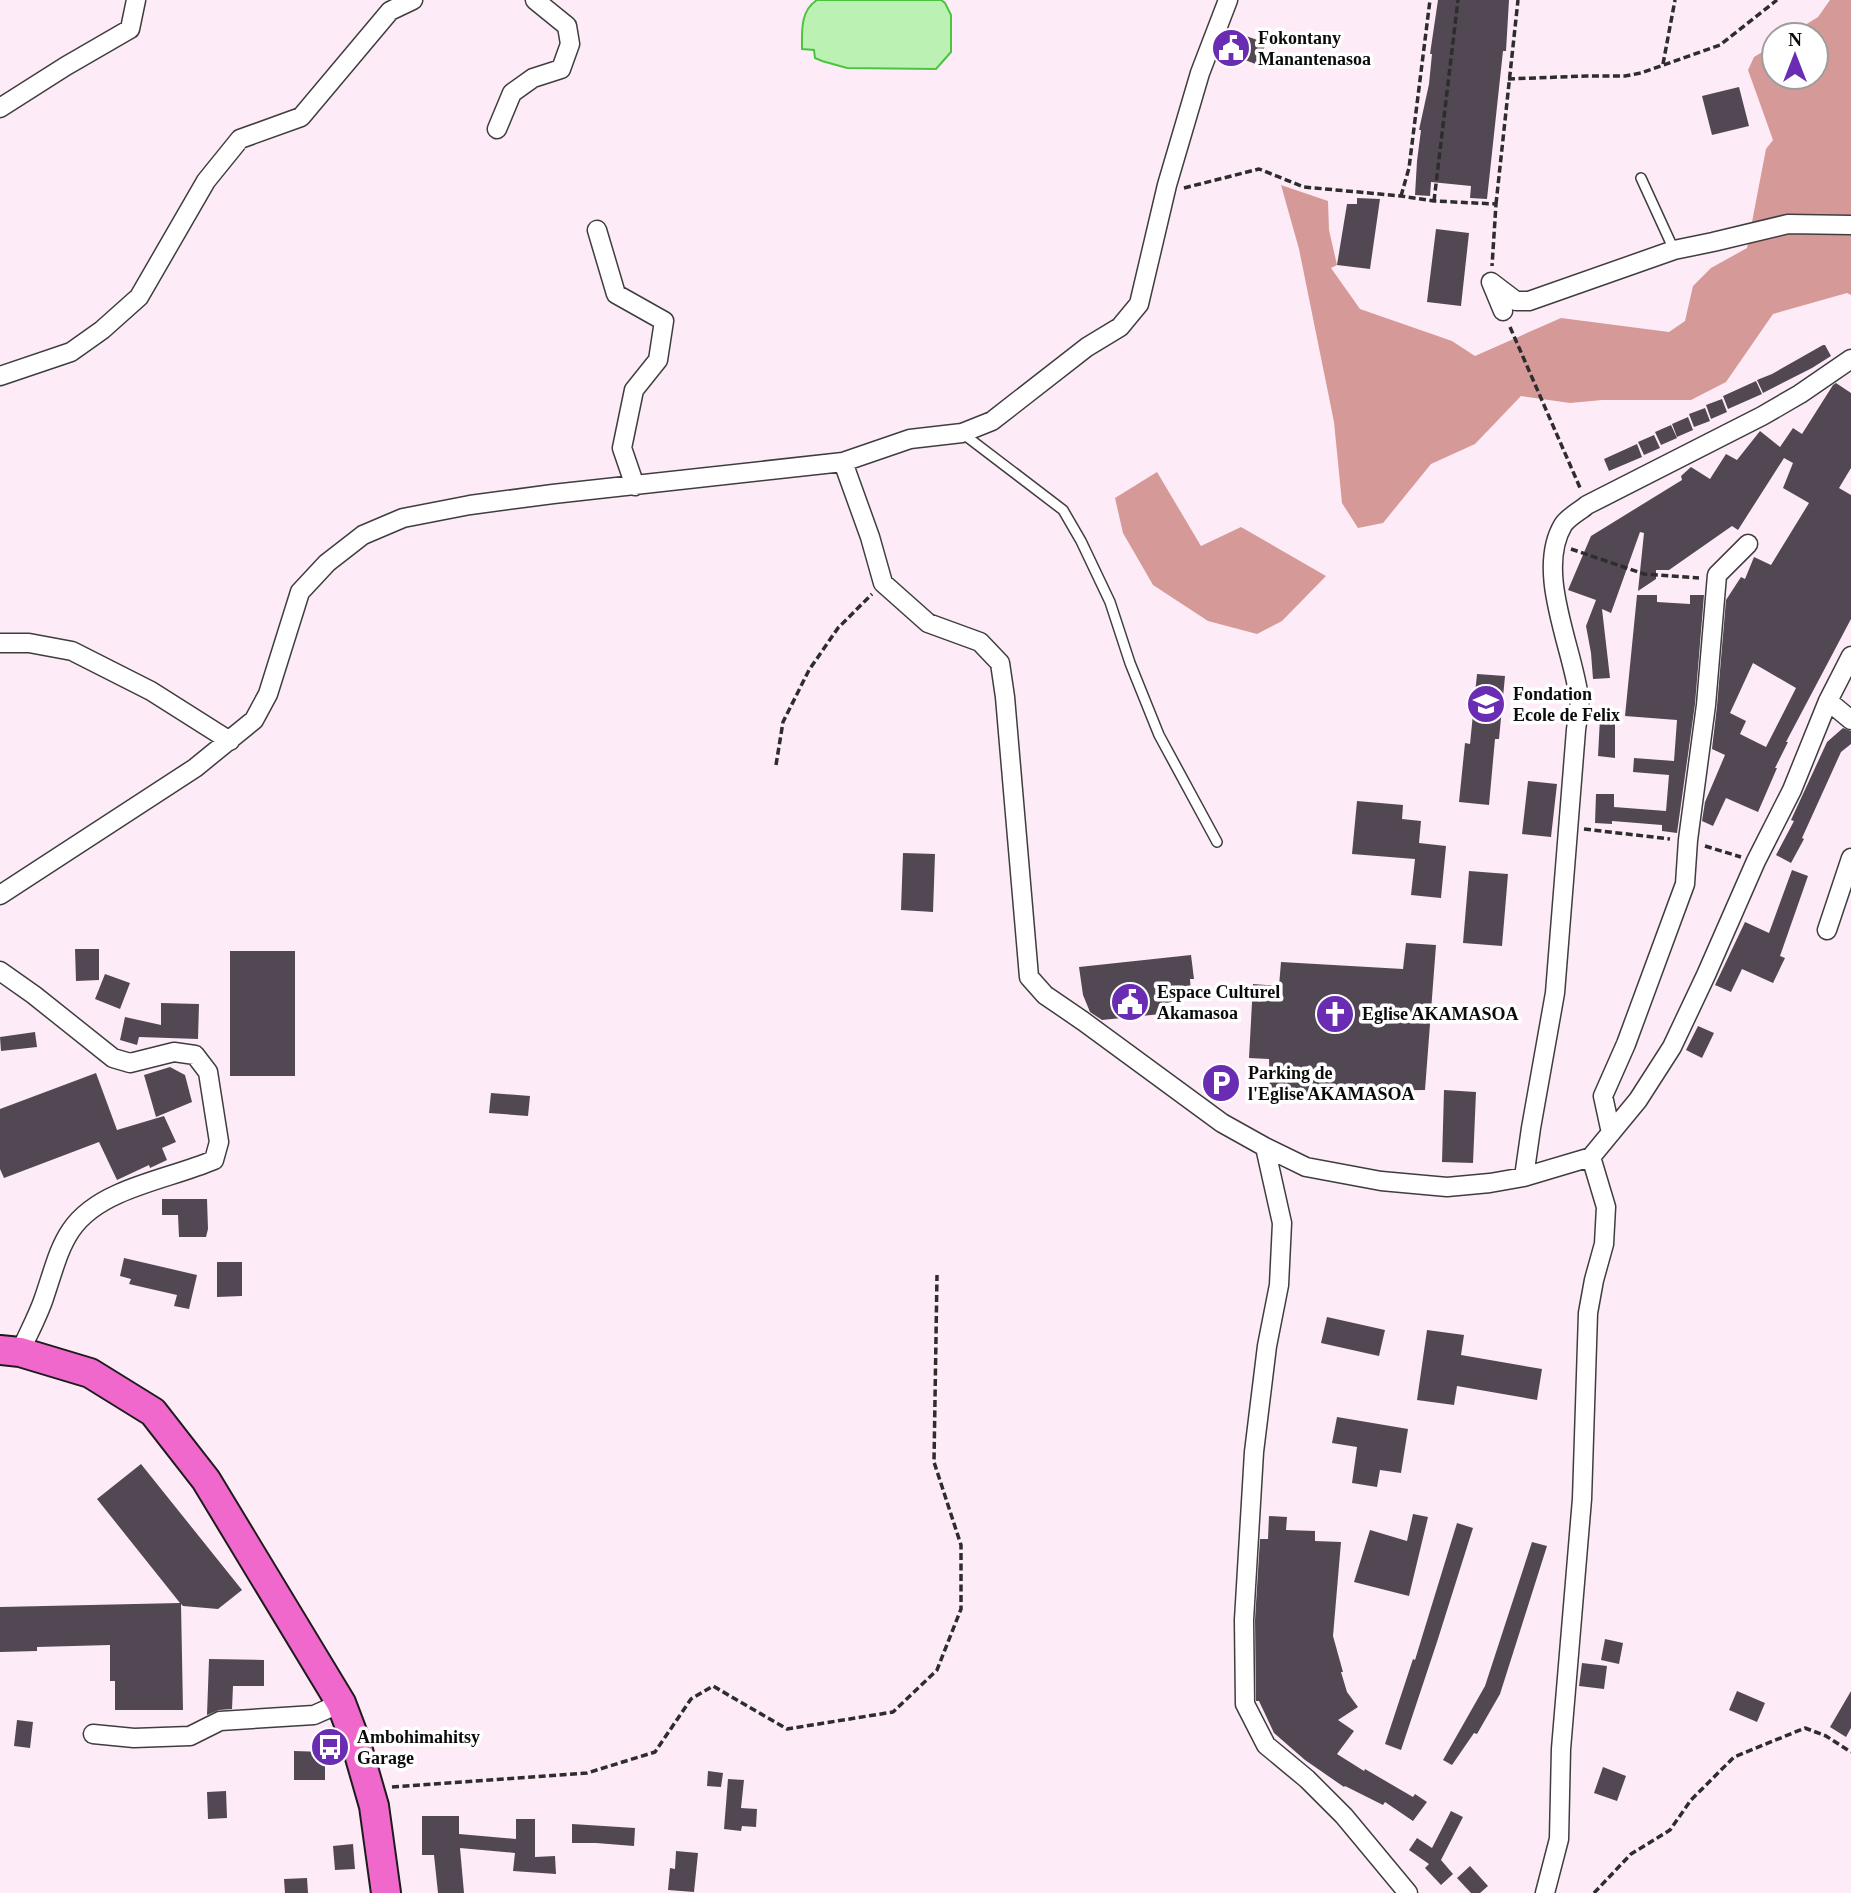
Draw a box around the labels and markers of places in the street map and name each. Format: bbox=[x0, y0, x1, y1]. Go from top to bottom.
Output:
public building icon: Fokontany Manantenasoa bbox=[1210, 27, 1252, 69]
place label: Fokontany Manantenasoa bbox=[1258, 28, 1371, 69]
school or university icon: Fondation Ecole de Felix bbox=[1465, 683, 1507, 725]
place label: Fondation Ecole de Felix bbox=[1513, 684, 1620, 725]
public building icon: Espace Culturel Akamasoa bbox=[1109, 981, 1151, 1023]
place label: Espace Culturel Akamasoa bbox=[1157, 982, 1280, 1023]
church icon: Eglise AKAMASOA bbox=[1314, 993, 1356, 1035]
place label: Eglise AKAMASOA bbox=[1362, 1004, 1519, 1024]
parking icon: Parking de l'Eglise AKAMASOA bbox=[1200, 1062, 1242, 1104]
place label: Parking de l'Eglise AKAMASOA bbox=[1248, 1063, 1415, 1104]
bus stop icon: Ambohimahitsy Garage bbox=[309, 1726, 351, 1768]
place label: Ambohimahitsy Garage bbox=[357, 1727, 480, 1768]

